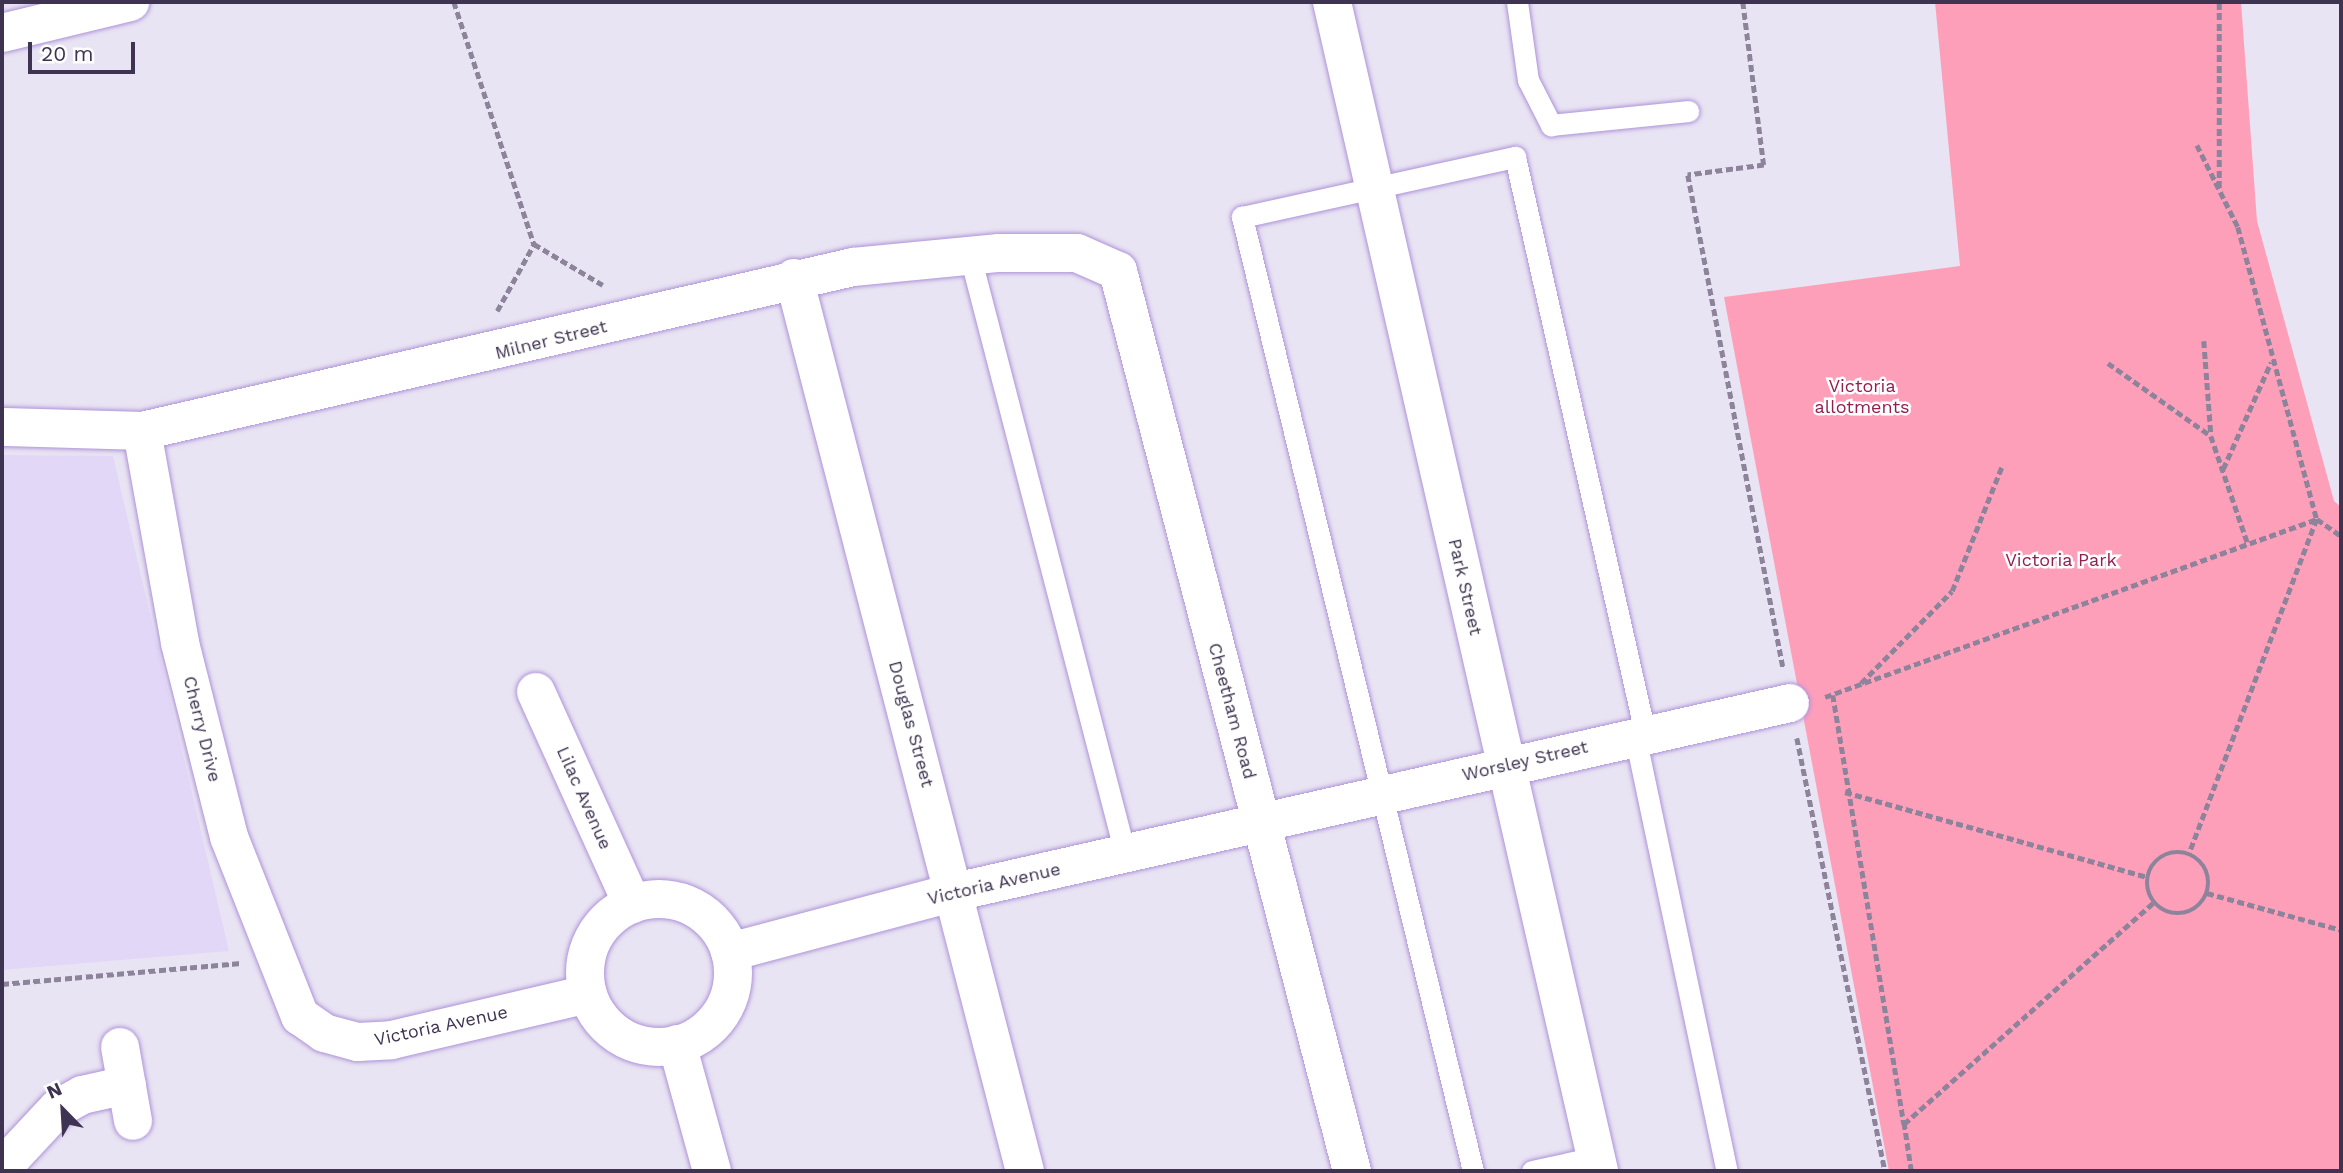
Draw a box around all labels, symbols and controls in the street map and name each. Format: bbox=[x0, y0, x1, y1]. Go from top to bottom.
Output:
scale bar bbox=[32, 28, 138, 72]
text: 20 m bbox=[41, 41, 93, 66]
street label: Milner Street bbox=[493, 316, 609, 364]
park label: Victoria allotments bbox=[1815, 376, 1909, 418]
street label: Park Street bbox=[1443, 536, 1487, 638]
park label: Victoria Park bbox=[2005, 549, 2117, 571]
street label: Cheetham Road bbox=[1203, 641, 1261, 781]
street label: Douglas Street bbox=[884, 658, 938, 790]
street label: Cherry Drive bbox=[178, 674, 226, 784]
street label: Worsley Street bbox=[1460, 736, 1590, 786]
street label: Lilac Avenue bbox=[552, 743, 616, 853]
street label: Victoria Avenue bbox=[925, 858, 1063, 910]
street label: Victoria Avenue bbox=[372, 1001, 510, 1051]
north arrow bbox=[28, 1075, 98, 1145]
text: N bbox=[43, 1077, 65, 1104]

